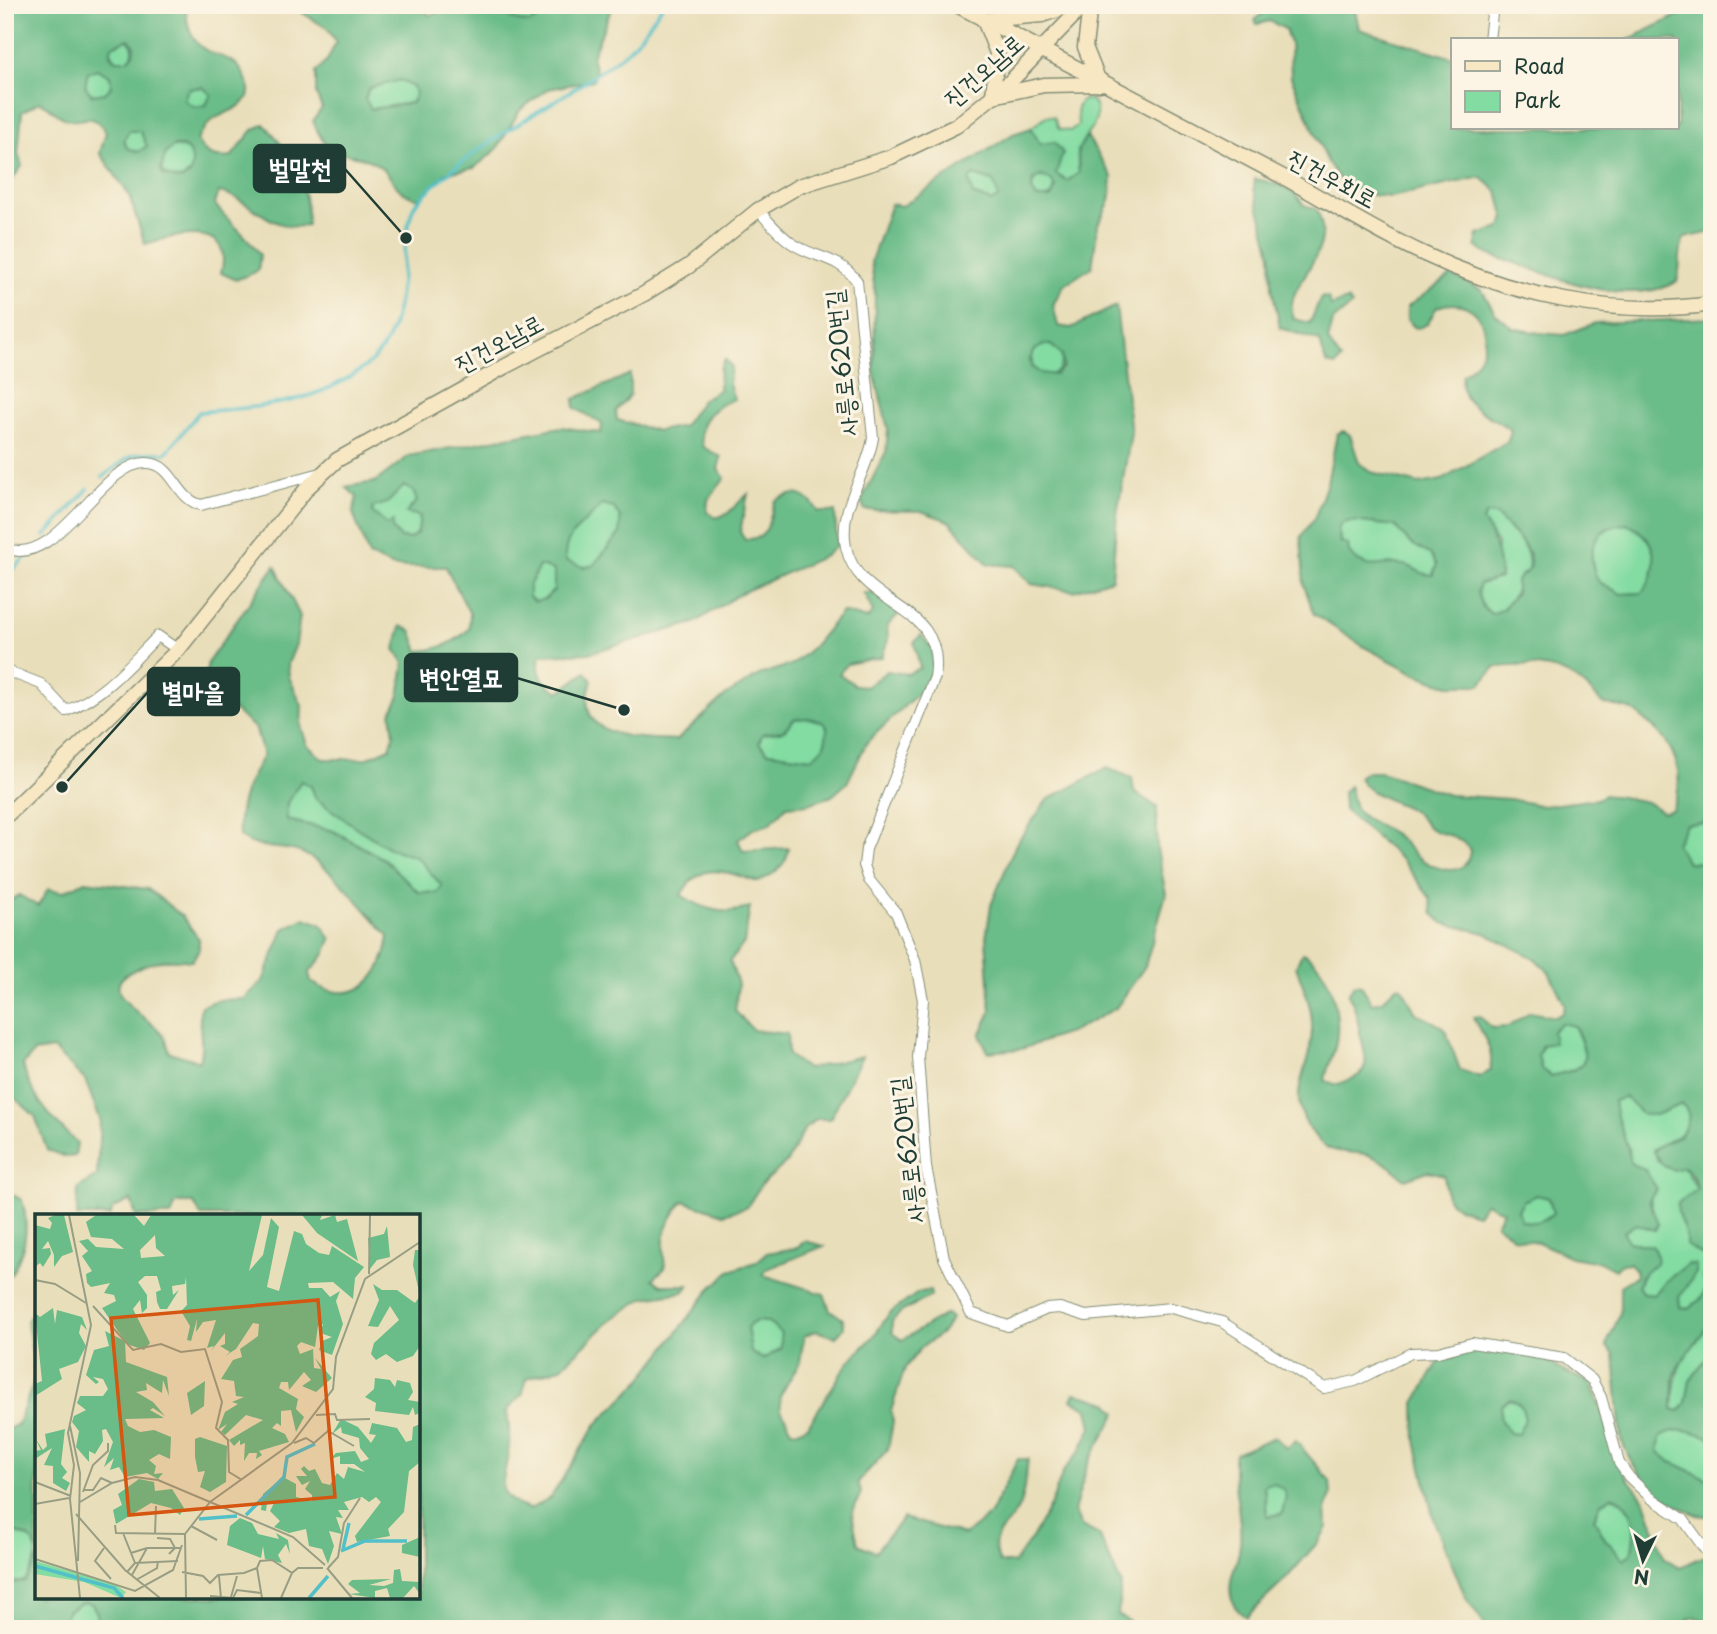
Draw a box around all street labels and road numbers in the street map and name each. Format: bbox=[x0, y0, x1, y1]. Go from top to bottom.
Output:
street label: 진건오남로 bbox=[934, 24, 1031, 115]
street label: 진건우회로 bbox=[1282, 139, 1384, 216]
street label: 사릉로620번길 bbox=[814, 288, 866, 438]
street label: 진건오남로 bbox=[447, 304, 549, 381]
street label: 사릉로620번길 bbox=[879, 1075, 933, 1225]

